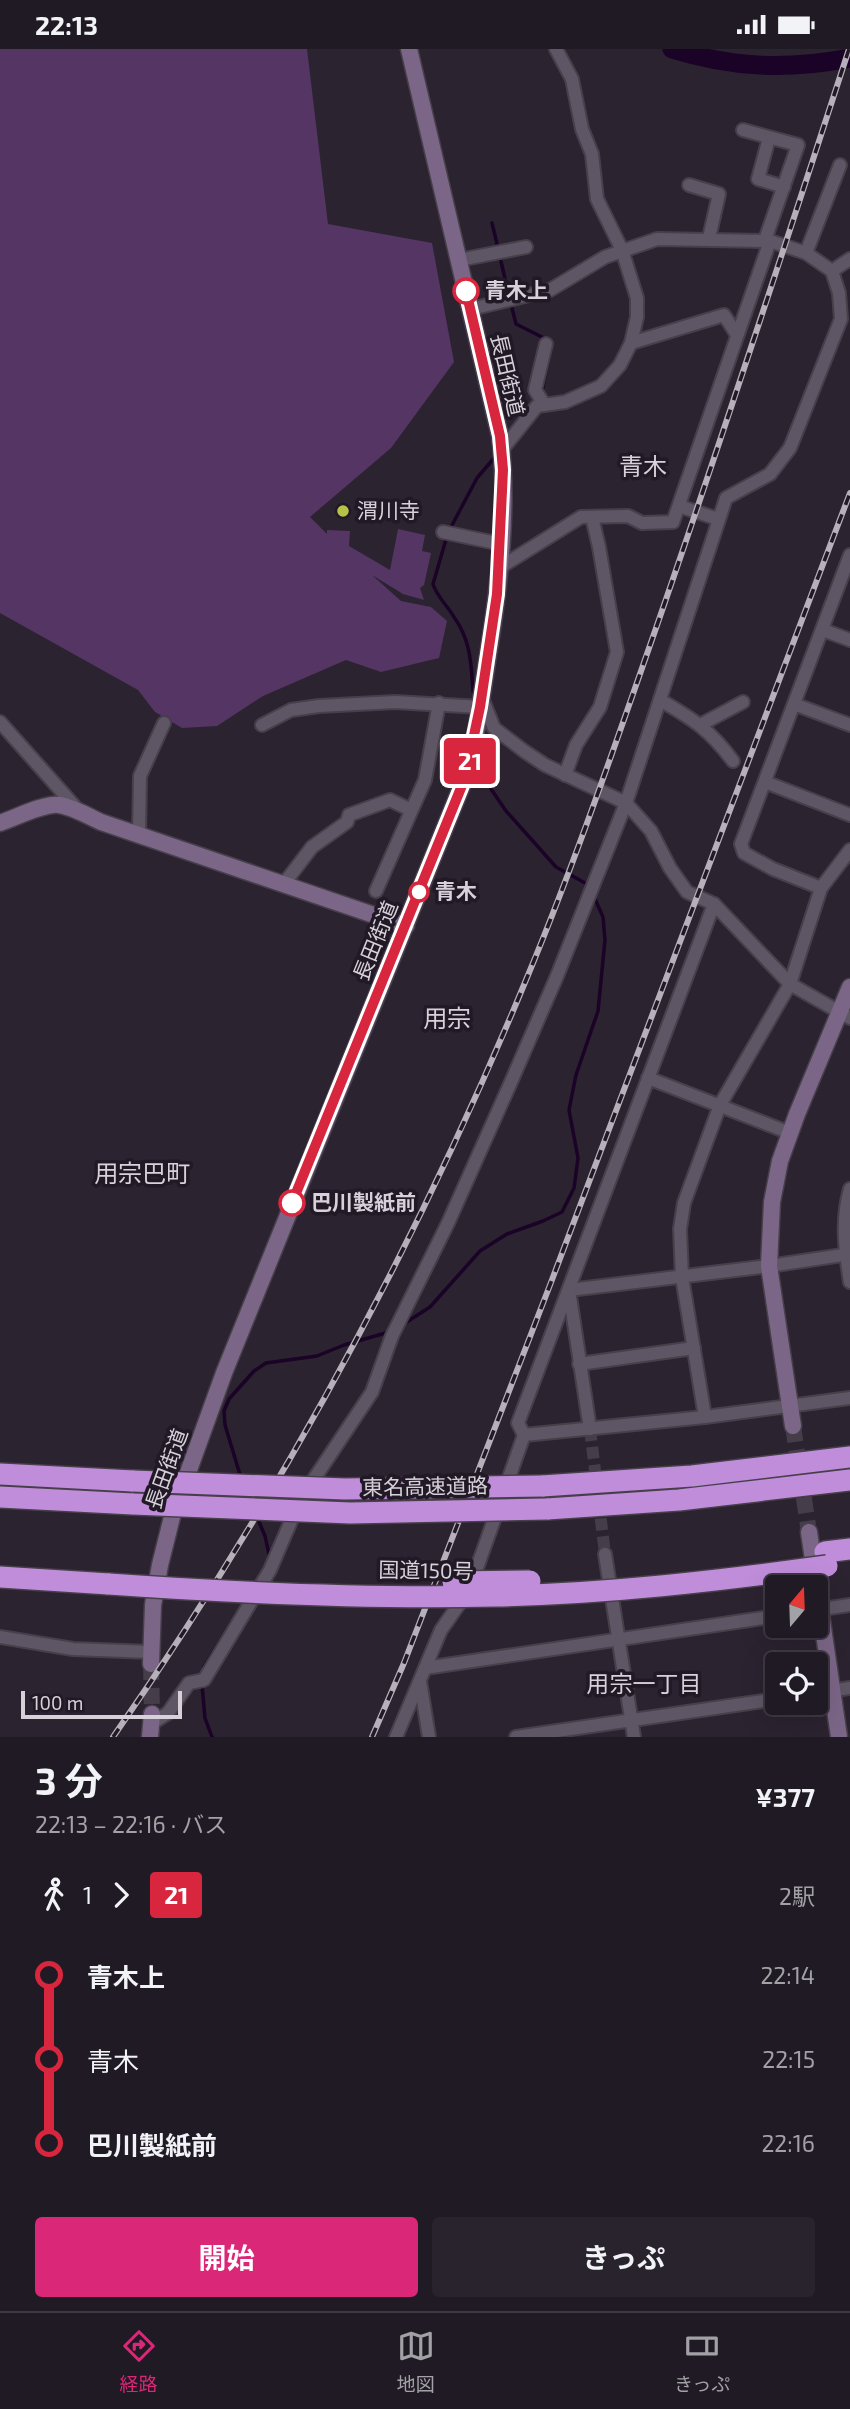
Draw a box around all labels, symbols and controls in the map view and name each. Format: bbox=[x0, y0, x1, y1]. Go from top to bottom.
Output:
text: 22:13 bbox=[35, 9, 98, 40]
place label: 青木上 bbox=[485, 277, 548, 302]
marker: 青木上 bbox=[453, 278, 479, 304]
street label: 長田街道 bbox=[487, 331, 530, 418]
district label: 青木 bbox=[619, 451, 667, 480]
place label: 渭川寺 bbox=[357, 497, 420, 522]
marker: 渭川寺 bbox=[335, 503, 351, 519]
line badge: 21 bbox=[438, 738, 502, 784]
text: 21 bbox=[458, 746, 482, 775]
place label: 青木 bbox=[435, 878, 477, 903]
marker: 青木 bbox=[409, 882, 429, 902]
street label: 長田街道 bbox=[347, 897, 402, 984]
district label: 用宗 bbox=[423, 1003, 471, 1032]
district label: 用宗巴町 bbox=[94, 1158, 190, 1187]
place label: 巴川製紙前 bbox=[311, 1189, 416, 1214]
marker: 巴川製紙前 bbox=[279, 1190, 305, 1216]
street label: 長田街道 bbox=[139, 1425, 192, 1512]
street label: 東名高速道路 bbox=[362, 1472, 488, 1499]
street label: 国道150号 bbox=[378, 1556, 474, 1583]
north arrow bbox=[765, 1575, 828, 1638]
map controls bbox=[765, 1575, 828, 1715]
button: locate bbox=[765, 1652, 828, 1715]
district label: 用宗一丁目 bbox=[587, 1669, 702, 1697]
scale bar bbox=[21, 1688, 182, 1720]
text: 100 m bbox=[32, 1691, 83, 1714]
text: 3 分 bbox=[35, 1757, 103, 1803]
text: ¥377 bbox=[756, 1781, 815, 1812]
text: 22:13 – 22:16 · バス bbox=[35, 1810, 227, 1838]
icon: walk bbox=[35, 1876, 73, 1914]
icon: forward bbox=[102, 1876, 140, 1914]
text: 21 bbox=[164, 1880, 188, 1909]
text: 1 bbox=[83, 1881, 92, 1909]
text: 2駅 bbox=[779, 1882, 815, 1910]
text: 青木上 bbox=[87, 1961, 165, 1992]
text: 22:14 bbox=[760, 1961, 815, 1989]
text: 青木 bbox=[87, 2045, 139, 2076]
text: 22:15 bbox=[762, 2045, 815, 2073]
text: 巴川製紙前 bbox=[87, 2129, 217, 2160]
text: 22:16 bbox=[761, 2129, 815, 2157]
button: 開始 bbox=[35, 2217, 418, 2297]
button: きっぷ bbox=[432, 2217, 815, 2297]
tab: 経路 bbox=[120, 2327, 158, 2396]
tab: 地図 bbox=[397, 2327, 435, 2396]
tab: きっぷ bbox=[674, 2327, 730, 2396]

